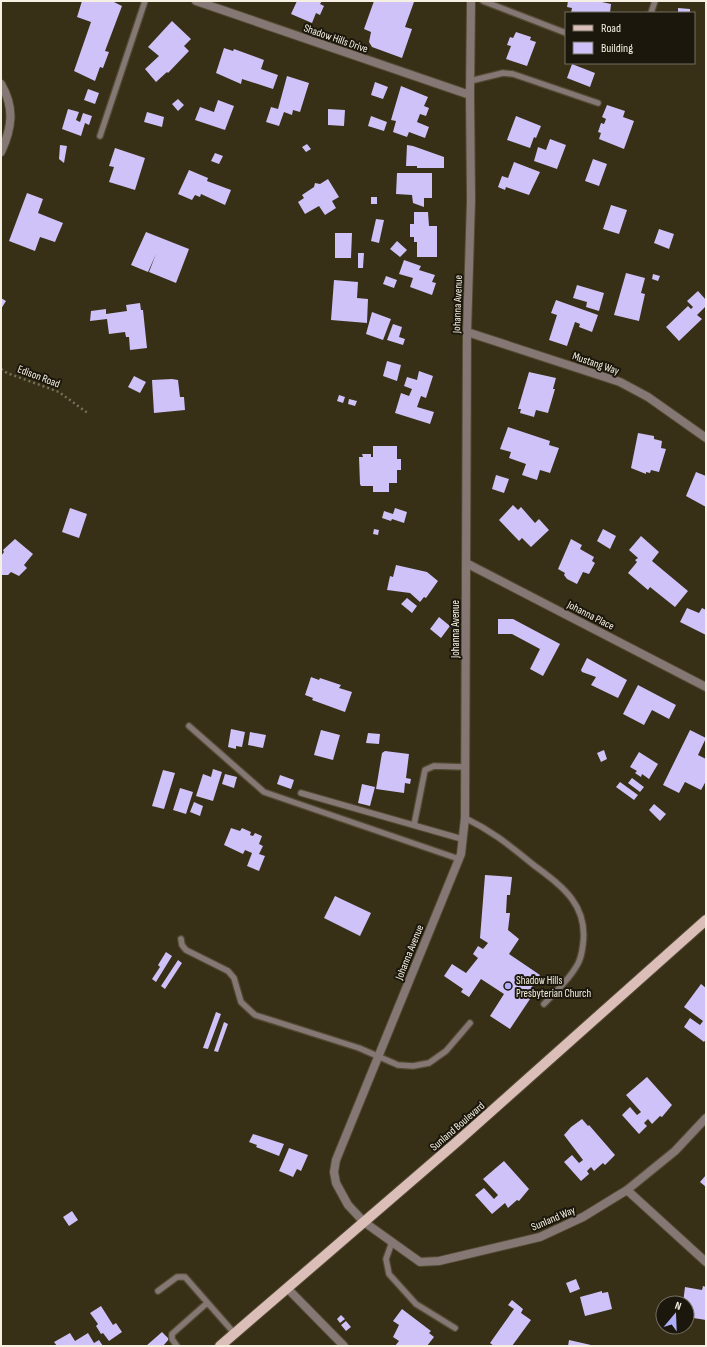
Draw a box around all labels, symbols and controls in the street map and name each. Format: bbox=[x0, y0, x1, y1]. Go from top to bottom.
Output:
legend bbox=[565, 12, 695, 64]
street label: Shadow Hills Drive bbox=[302, 21, 370, 56]
text: Road bbox=[601, 21, 621, 36]
text: Building bbox=[601, 41, 633, 56]
street label: Johanna Avenue bbox=[450, 275, 465, 334]
street label: Mustang Way bbox=[571, 349, 622, 378]
street label: Edison Road bbox=[16, 362, 62, 391]
street label: Johanna Place bbox=[564, 598, 616, 633]
street label: Johanna Avenue bbox=[449, 600, 462, 659]
street label: Johanna Avenue bbox=[392, 923, 426, 982]
place label: Shadow Hills Presbyterian Church bbox=[516, 974, 591, 1000]
marker: Shadow Hills Presbyterian Church bbox=[503, 981, 513, 991]
street label: Sunland Boulevard bbox=[428, 1099, 487, 1153]
street label: Sunland Way bbox=[529, 1203, 578, 1234]
north arrow bbox=[655, 1295, 695, 1335]
text: N bbox=[673, 1299, 683, 1313]

